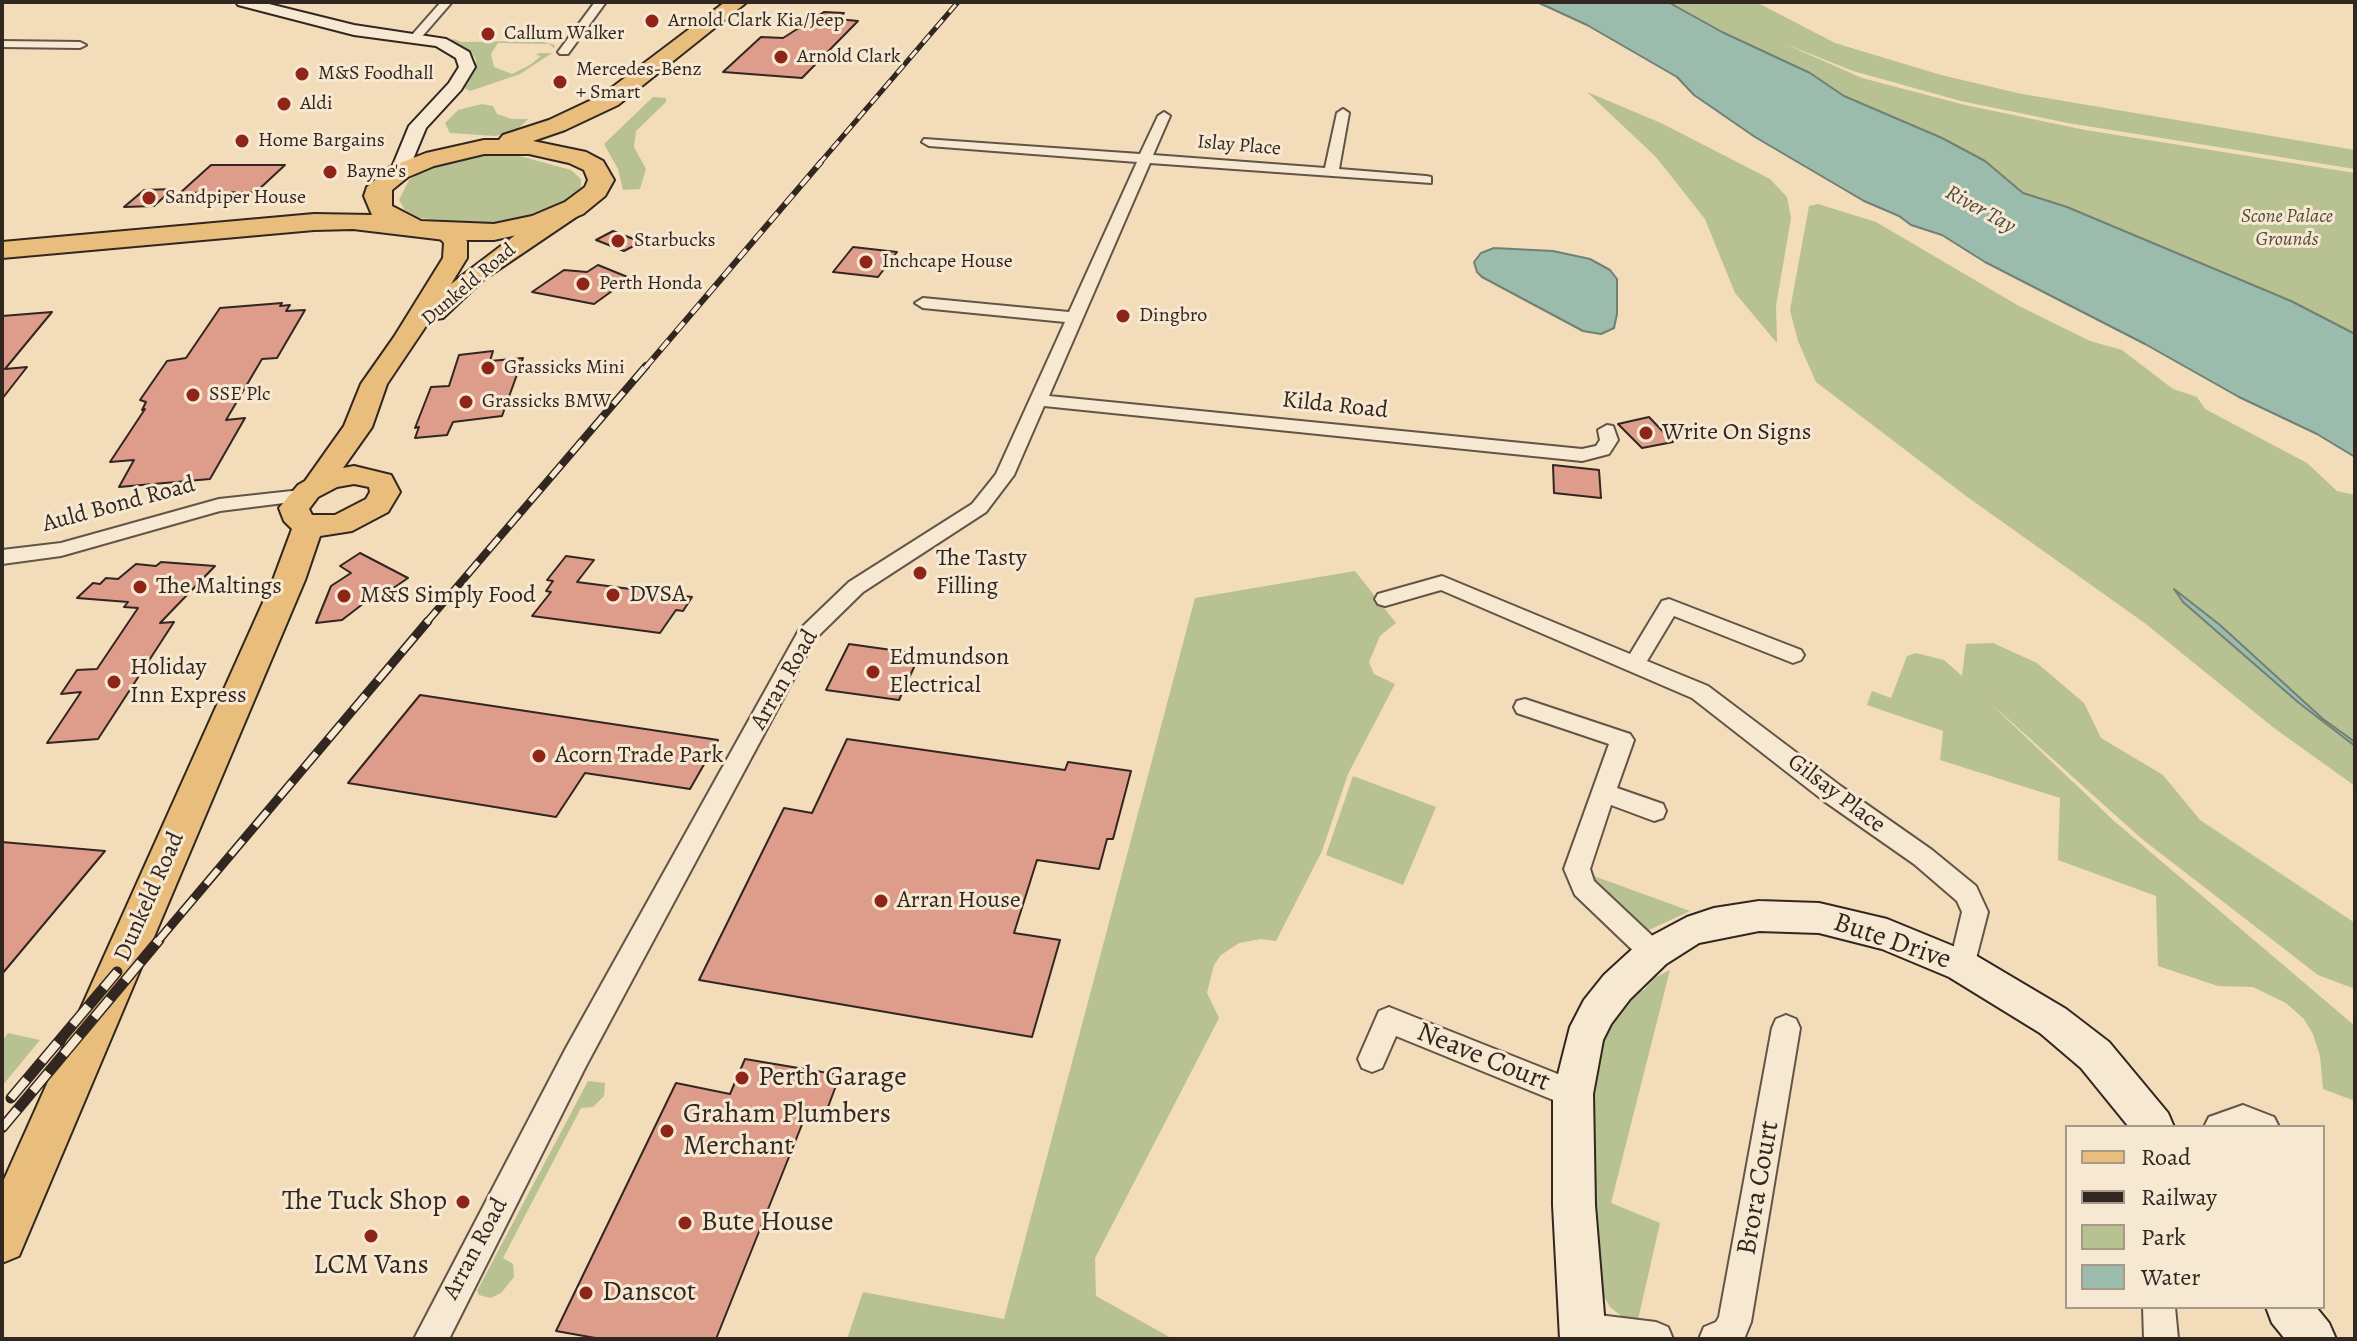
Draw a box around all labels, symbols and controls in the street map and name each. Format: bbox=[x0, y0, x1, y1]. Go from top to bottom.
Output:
place label: Arnold Clark Kia/Jeep bbox=[668, 9, 844, 33]
marker: Arnold Clark Kia/Jeep bbox=[643, 12, 661, 30]
place label: Callum Walker bbox=[504, 22, 624, 46]
marker: Callum Walker bbox=[479, 25, 497, 43]
place label: Arnold Clark bbox=[797, 45, 901, 69]
marker: Arnold Clark bbox=[772, 48, 790, 66]
place label: Mercedes-Benz + Smart bbox=[576, 58, 702, 105]
place label: M&S Foodhall bbox=[318, 62, 433, 86]
marker: M&S Foodhall bbox=[293, 65, 311, 83]
marker: Mercedes-Benz + Smart bbox=[551, 73, 569, 91]
place label: Aldi bbox=[300, 92, 333, 116]
marker: Aldi bbox=[275, 95, 293, 113]
place label: Home Bargains bbox=[258, 129, 385, 153]
street label: Islay Place bbox=[1196, 130, 1282, 162]
marker: Home Bargains bbox=[233, 132, 251, 150]
place label: Bayne's bbox=[346, 160, 406, 184]
marker: Bayne's bbox=[321, 163, 339, 181]
water label: River Tay bbox=[1940, 180, 2020, 240]
place label: Sandpiper House bbox=[165, 186, 306, 210]
marker: Sandpiper House bbox=[140, 189, 158, 207]
park label: Scone Palace Grounds bbox=[2241, 205, 2333, 252]
place label: Starbucks bbox=[634, 229, 716, 253]
marker: Starbucks bbox=[609, 232, 627, 250]
street label: Dunkeld Road bbox=[417, 239, 521, 331]
place label: Inchcape House bbox=[882, 250, 1013, 274]
marker: Inchcape House bbox=[857, 253, 875, 271]
place label: Perth Honda bbox=[599, 272, 703, 296]
marker: Perth Honda bbox=[574, 275, 592, 293]
place label: Dingbro bbox=[1139, 304, 1207, 328]
marker: Dingbro bbox=[1114, 307, 1132, 325]
place label: Grassicks Mini bbox=[504, 356, 625, 380]
marker: Grassicks Mini bbox=[479, 359, 497, 377]
place label: SSE Plc bbox=[209, 383, 270, 407]
marker: SSE Plc bbox=[184, 386, 202, 404]
street label: Kilda Road bbox=[1281, 386, 1389, 426]
place label: Grassicks BMW bbox=[482, 390, 611, 414]
marker: Grassicks BMW bbox=[457, 393, 475, 411]
place label: Write On Signs bbox=[1662, 419, 1811, 447]
marker: Write On Signs bbox=[1637, 424, 1655, 442]
street label: Auld Bond Road bbox=[40, 471, 198, 539]
place label: The Tasty Filling bbox=[936, 545, 1027, 601]
marker: The Tasty Filling bbox=[911, 564, 929, 582]
place label: The Maltings bbox=[156, 573, 282, 601]
marker: The Maltings bbox=[131, 578, 149, 596]
place label: DVSA bbox=[629, 581, 686, 609]
place label: M&S Simply Food bbox=[360, 582, 536, 610]
marker: DVSA bbox=[604, 586, 622, 604]
marker: M&S Simply Food bbox=[335, 587, 353, 605]
street label: Arran Road bbox=[745, 625, 825, 735]
place label: Edmundson Electrical bbox=[889, 644, 1009, 700]
place label: Holiday Inn Express bbox=[130, 654, 247, 710]
marker: Edmundson Electrical bbox=[864, 663, 882, 681]
marker: Holiday Inn Express bbox=[105, 673, 123, 691]
place label: Acorn Trade Park bbox=[555, 742, 723, 770]
marker: Acorn Trade Park bbox=[530, 747, 548, 765]
street label: Gilsay Place bbox=[1781, 748, 1891, 840]
street label: Dunkeld Road bbox=[109, 828, 191, 966]
place label: Arran House bbox=[897, 887, 1021, 915]
marker: Arran House bbox=[872, 892, 890, 910]
street label: Bute Drive bbox=[1829, 906, 1955, 978]
street label: Neave Court bbox=[1411, 1016, 1555, 1100]
place label: Perth Garage bbox=[758, 1061, 907, 1095]
marker: Perth Garage bbox=[733, 1069, 751, 1087]
place label: Graham Plumbers Merchant bbox=[683, 1098, 891, 1164]
street label: Brora Court bbox=[1731, 1118, 1787, 1258]
marker: Graham Plumbers Merchant bbox=[658, 1122, 676, 1140]
legend bbox=[2065, 1125, 2325, 1309]
text: Road bbox=[2141, 1141, 2191, 1173]
text: Railway bbox=[2141, 1181, 2217, 1213]
place label: The Tuck Shop bbox=[282, 1185, 447, 1219]
street label: Arran Road bbox=[437, 1193, 515, 1305]
marker: The Tuck Shop bbox=[454, 1193, 472, 1211]
place label: Bute House bbox=[701, 1206, 834, 1240]
marker: Bute House bbox=[676, 1214, 694, 1232]
text: Park bbox=[2141, 1221, 2186, 1253]
marker: LCM Vans bbox=[362, 1227, 380, 1245]
place label: LCM Vans bbox=[313, 1249, 429, 1283]
text: Water bbox=[2141, 1261, 2201, 1293]
place label: Danscot bbox=[602, 1276, 696, 1310]
marker: Danscot bbox=[577, 1284, 595, 1302]

